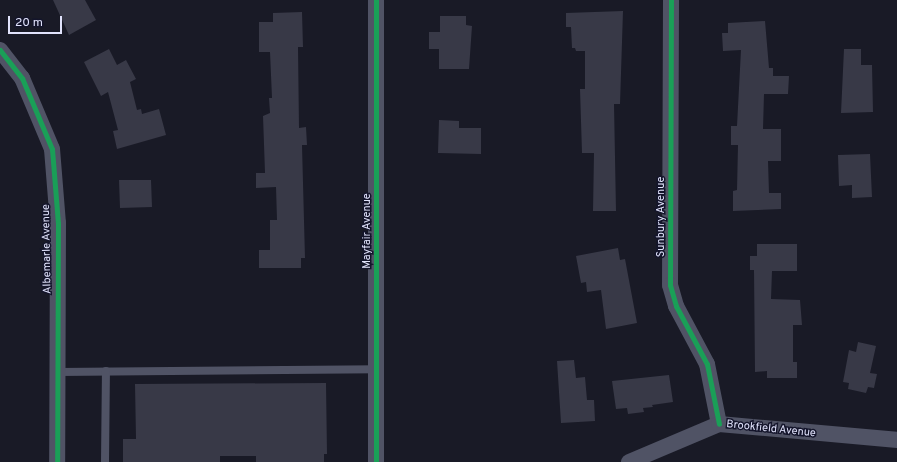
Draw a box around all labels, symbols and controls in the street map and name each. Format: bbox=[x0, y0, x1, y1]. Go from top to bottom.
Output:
scale bar bbox=[10, 8, 64, 34]
text: 20 m bbox=[15, 15, 43, 31]
street label: Sunbury Avenue bbox=[654, 176, 668, 258]
street label: Mayfair Avenue bbox=[360, 193, 374, 269]
street label: Albemarle Avenue bbox=[40, 204, 54, 294]
street label: Brookfield Avenue bbox=[725, 418, 817, 440]

